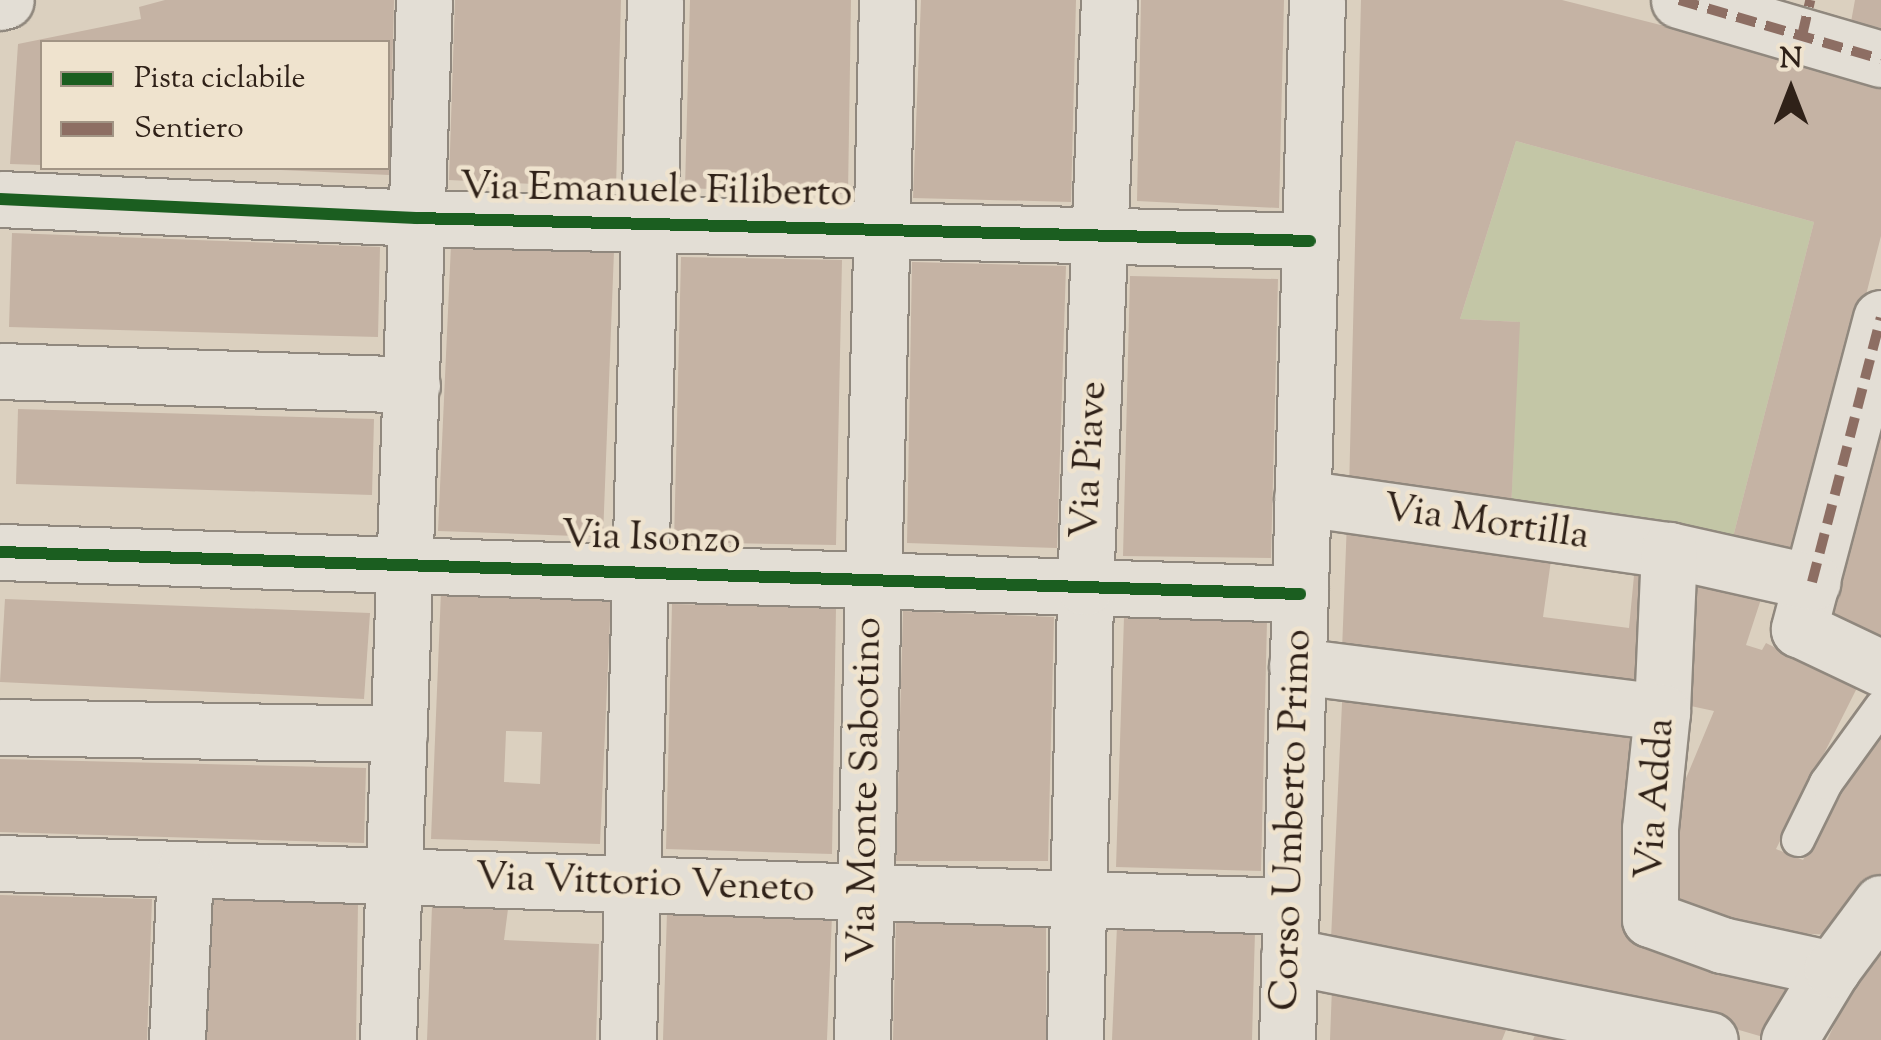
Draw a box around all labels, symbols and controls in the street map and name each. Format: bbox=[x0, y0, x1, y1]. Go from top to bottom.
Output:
legend bbox=[40, 40, 390, 170]
north arrow bbox=[1741, 40, 1841, 140]
text: N bbox=[1780, 40, 1802, 80]
text: Pista ciclabile bbox=[134, 58, 306, 101]
text: Sentiero bbox=[134, 108, 244, 151]
street label: Via Emanuele Filiberto bbox=[459, 165, 853, 219]
street label: Via Piave bbox=[1063, 380, 1119, 540]
street label: Via Mortilla bbox=[1380, 486, 1592, 562]
street label: Via Isonzo bbox=[560, 513, 742, 567]
street label: Via Monte Sabotino bbox=[840, 617, 894, 963]
street label: Corso Umberto Primo bbox=[1262, 628, 1324, 1012]
street label: Via Adda bbox=[1627, 717, 1687, 881]
street label: Via Vittorio Veneto bbox=[475, 855, 815, 915]

